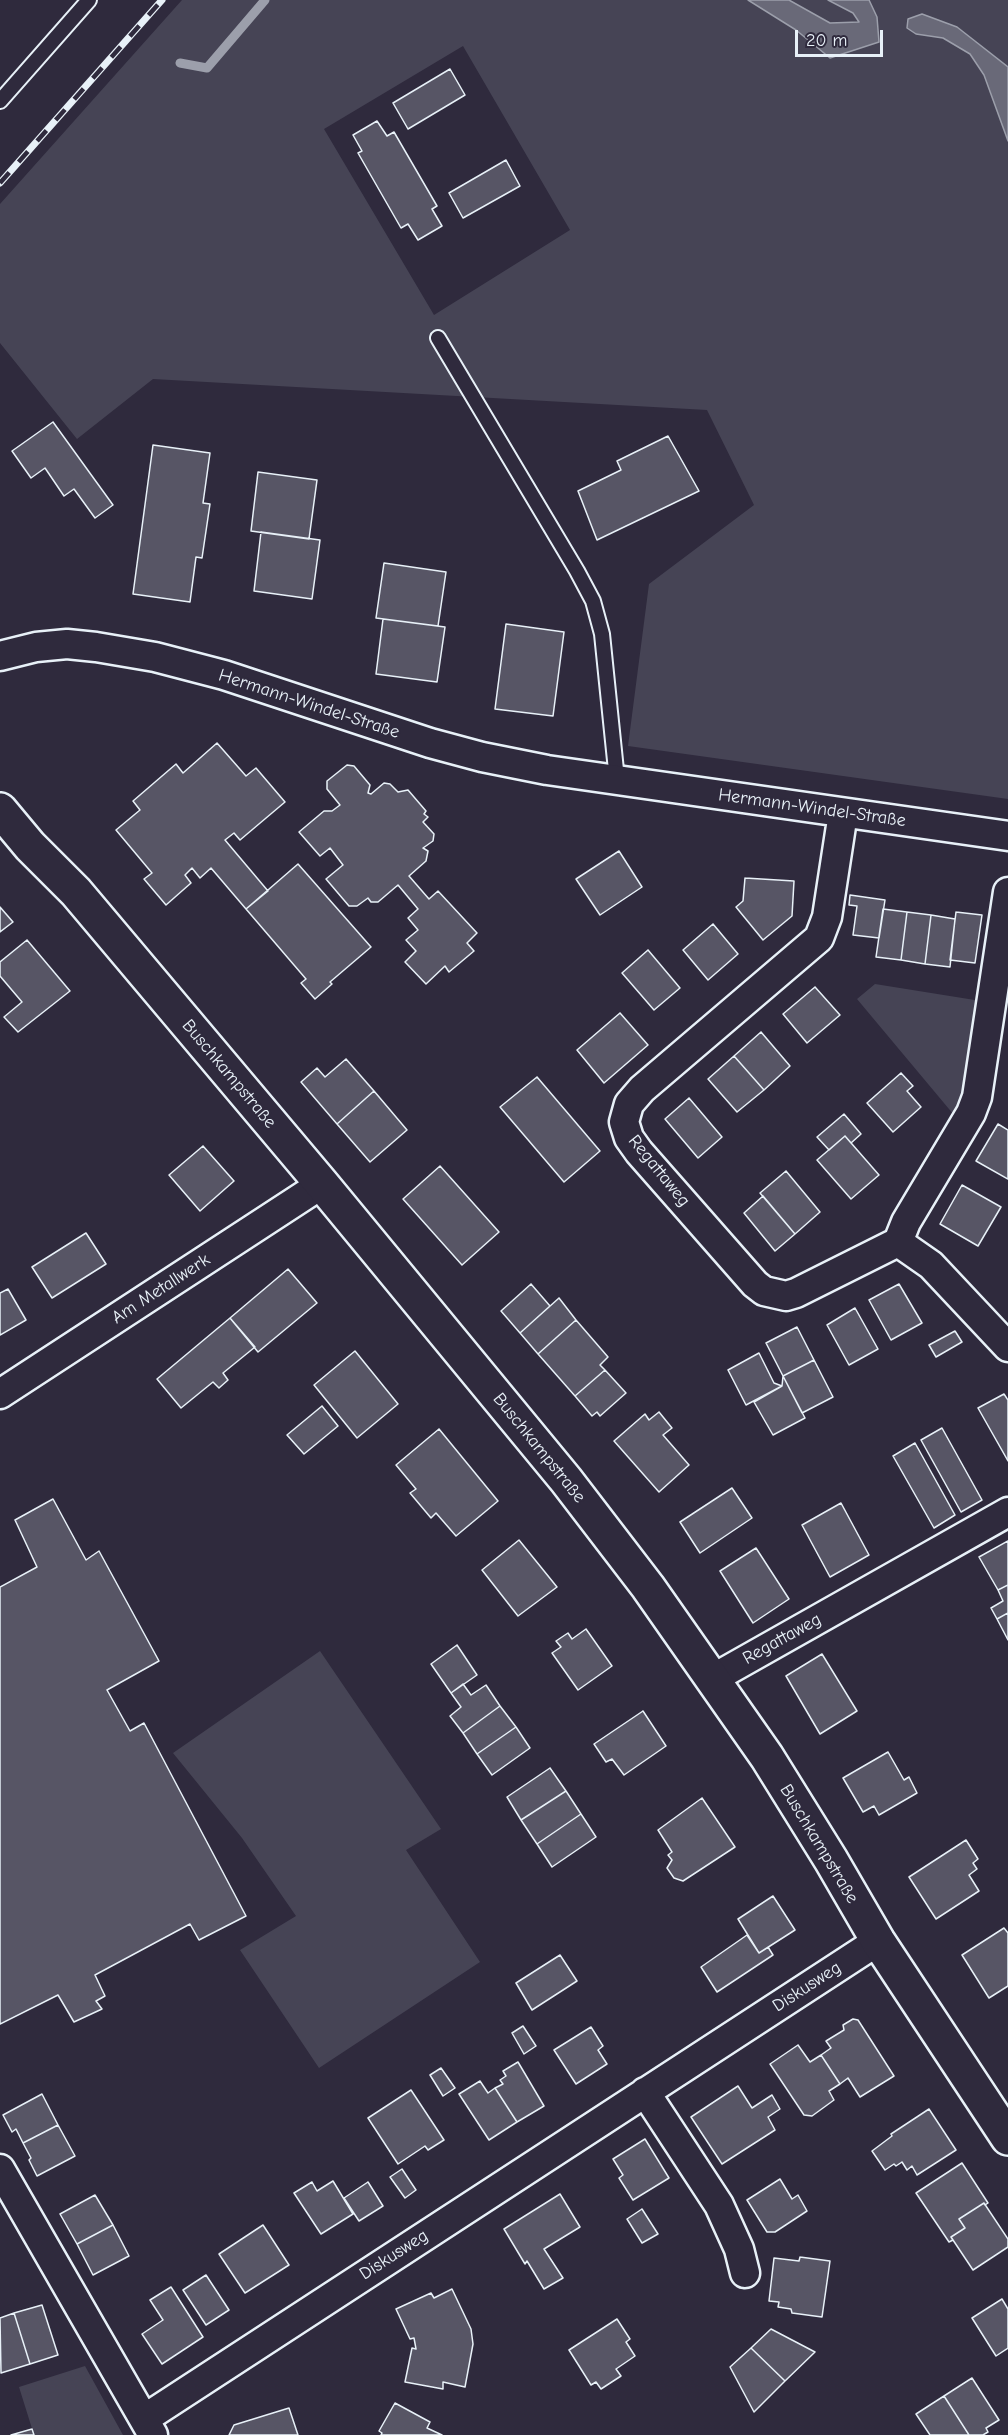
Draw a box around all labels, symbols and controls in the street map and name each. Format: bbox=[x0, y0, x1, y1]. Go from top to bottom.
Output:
scale bar bbox=[798, 18, 886, 56]
text: 20 m bbox=[806, 30, 847, 51]
street label: Hermann-Windel-Straße bbox=[216, 665, 402, 743]
street label: Hermann-Windel-Straße bbox=[717, 784, 907, 832]
street label: Buschkampstraße bbox=[177, 1015, 281, 1133]
street label: Regattaweg bbox=[623, 1131, 695, 1211]
street label: Am Metallwerk bbox=[108, 1249, 214, 1329]
street label: Buschkampstraße bbox=[488, 1389, 590, 1507]
street label: Regattaweg bbox=[739, 1609, 825, 1669]
street label: Buschkampstraße bbox=[775, 1780, 863, 1908]
street label: Diskusweg bbox=[769, 1957, 845, 2017]
street label: Diskusweg bbox=[356, 2225, 432, 2285]

